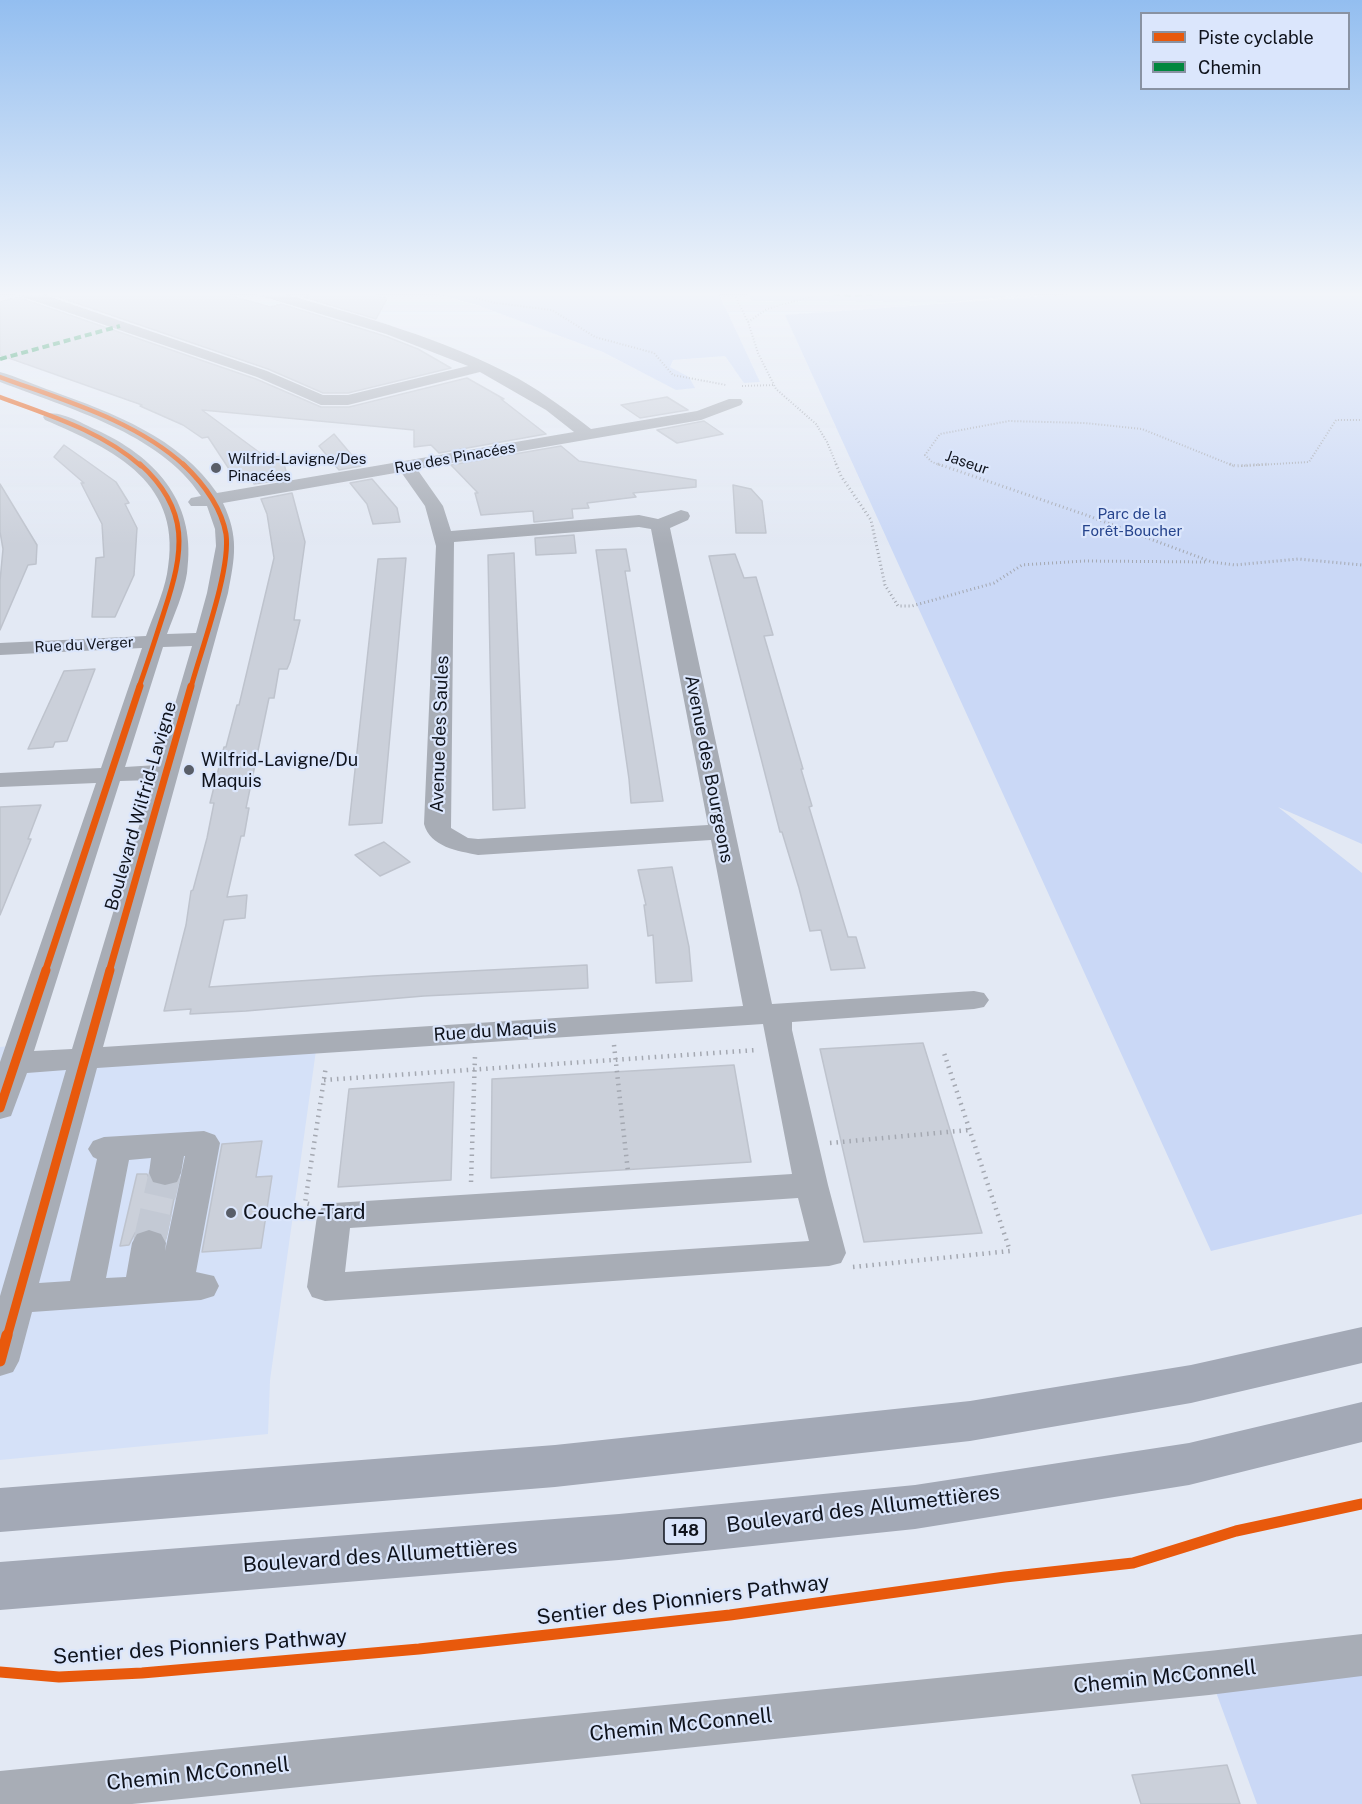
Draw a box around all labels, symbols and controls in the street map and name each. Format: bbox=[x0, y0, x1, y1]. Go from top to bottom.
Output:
legend bbox=[1140, 12, 1350, 90]
text: Piste cyclable bbox=[1198, 27, 1314, 48]
text: Chemin bbox=[1198, 57, 1262, 78]
street label: Rue des Pinacées bbox=[393, 439, 517, 477]
street label: Jaseur bbox=[943, 447, 991, 479]
place label: Wilfrid-Lavigne/Des Pinacées bbox=[228, 450, 366, 485]
marker: Wilfrid-Lavigne/Des Pinacées bbox=[209, 461, 223, 475]
park label: Parc de la Forêt-Boucher bbox=[1082, 505, 1182, 540]
street label: Rue du Verger bbox=[34, 633, 134, 657]
street label: Avenue des Saules bbox=[426, 655, 454, 813]
street label: Avenue des Bourgeons bbox=[680, 673, 738, 865]
street label: Boulevard Wilfrid-Lavigne bbox=[101, 699, 181, 913]
place label: Wilfrid-Lavigne/Du Maquis bbox=[201, 749, 358, 792]
marker: Wilfrid-Lavigne/Du Maquis bbox=[182, 763, 196, 777]
street label: Rue du Maquis bbox=[433, 1016, 557, 1046]
place label: Couche-Tard bbox=[243, 1200, 366, 1226]
marker: Couche-Tard bbox=[224, 1206, 238, 1220]
street label: Boulevard des Allumettières bbox=[725, 1480, 1001, 1538]
road number: 148 bbox=[664, 1518, 706, 1544]
street label: Boulevard des Allumettières bbox=[242, 1534, 518, 1578]
street label: Sentier des Pionniers Pathway bbox=[535, 1570, 831, 1630]
street label: Sentier des Pionniers Pathway bbox=[52, 1624, 348, 1670]
street label: Chemin McConnell bbox=[1072, 1655, 1258, 1699]
street label: Chemin McConnell bbox=[588, 1703, 774, 1747]
street label: Chemin McConnell bbox=[105, 1752, 291, 1796]

